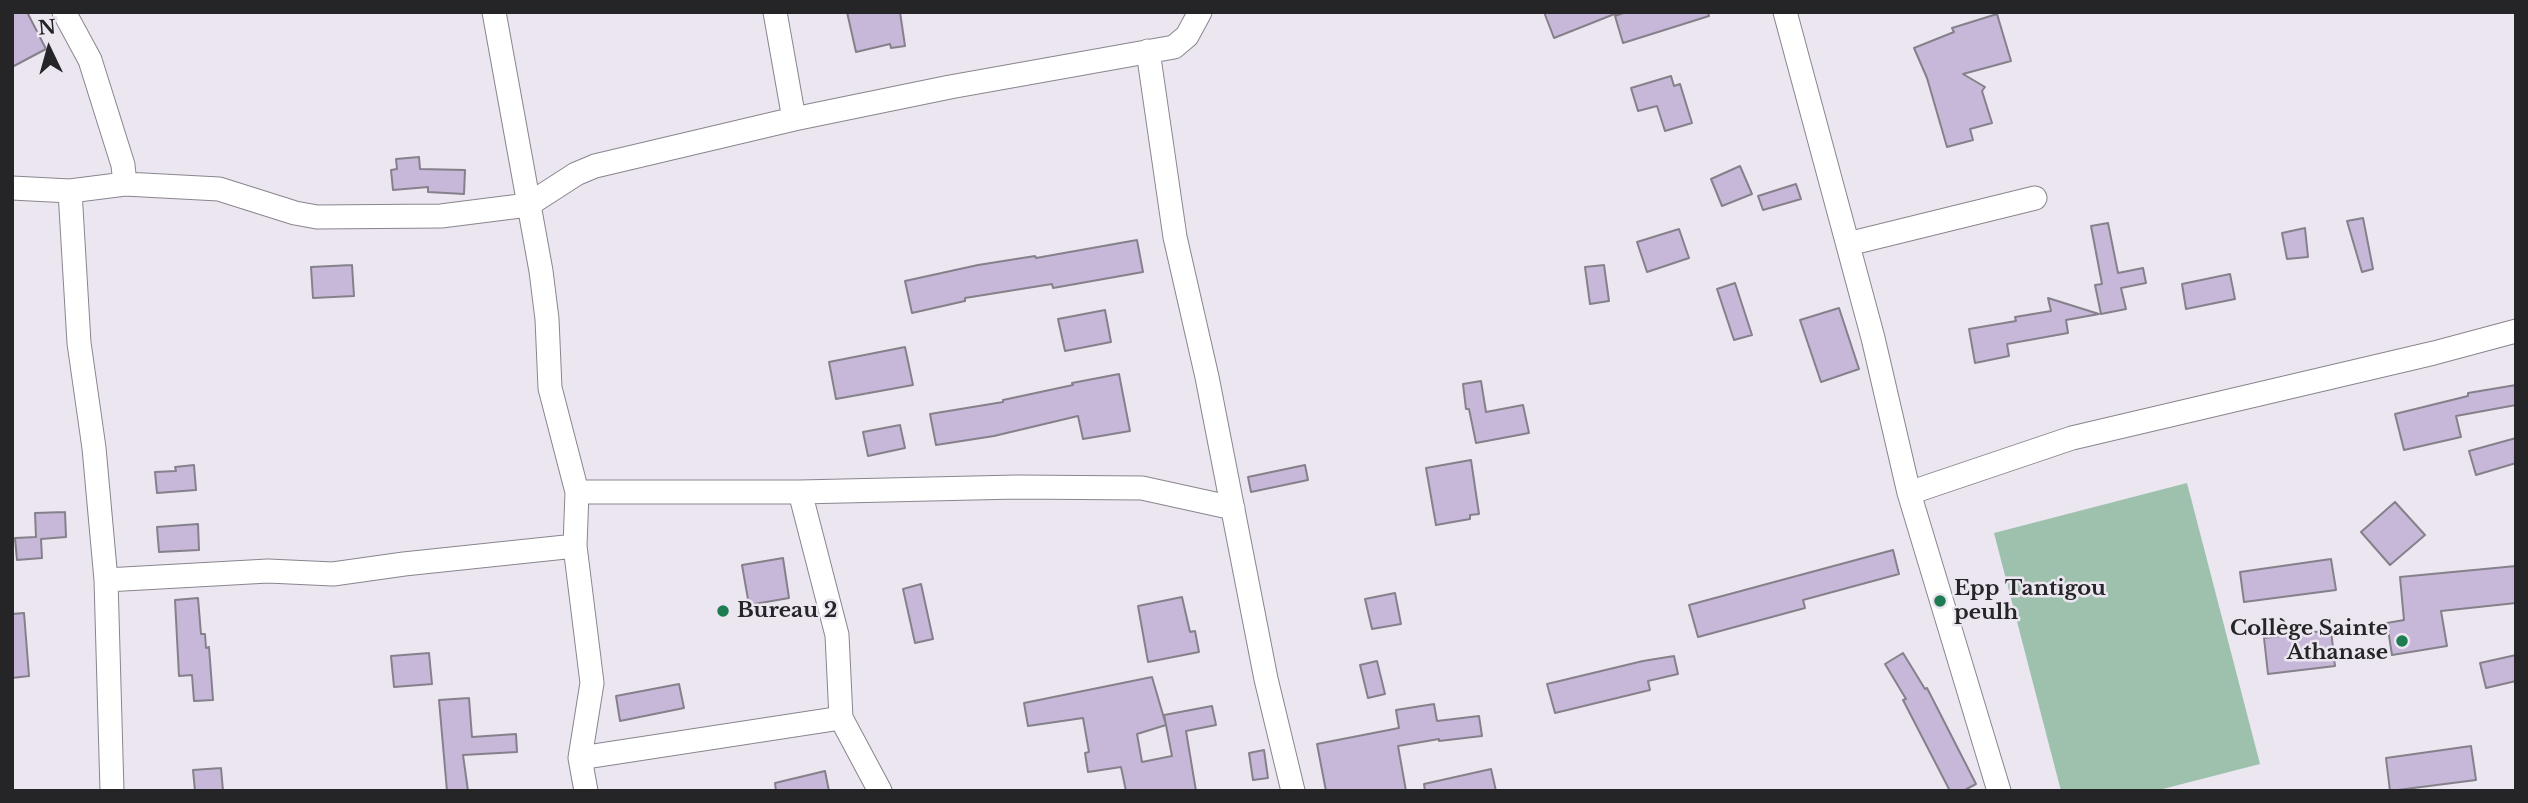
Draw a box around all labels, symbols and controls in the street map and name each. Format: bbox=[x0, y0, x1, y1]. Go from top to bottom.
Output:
north arrow bbox=[14, 14, 84, 84]
text: N bbox=[37, 15, 57, 40]
place label: Epp Tantigou peulh bbox=[1954, 576, 2106, 626]
marker: Epp Tantigou peulh bbox=[1932, 593, 1948, 609]
place label: Bureau 2 bbox=[737, 598, 837, 624]
marker: Bureau 2 bbox=[715, 603, 731, 619]
place label: Collège Sainte Athanase bbox=[2230, 616, 2388, 666]
marker: Collège Sainte Athanase bbox=[2394, 633, 2410, 649]

